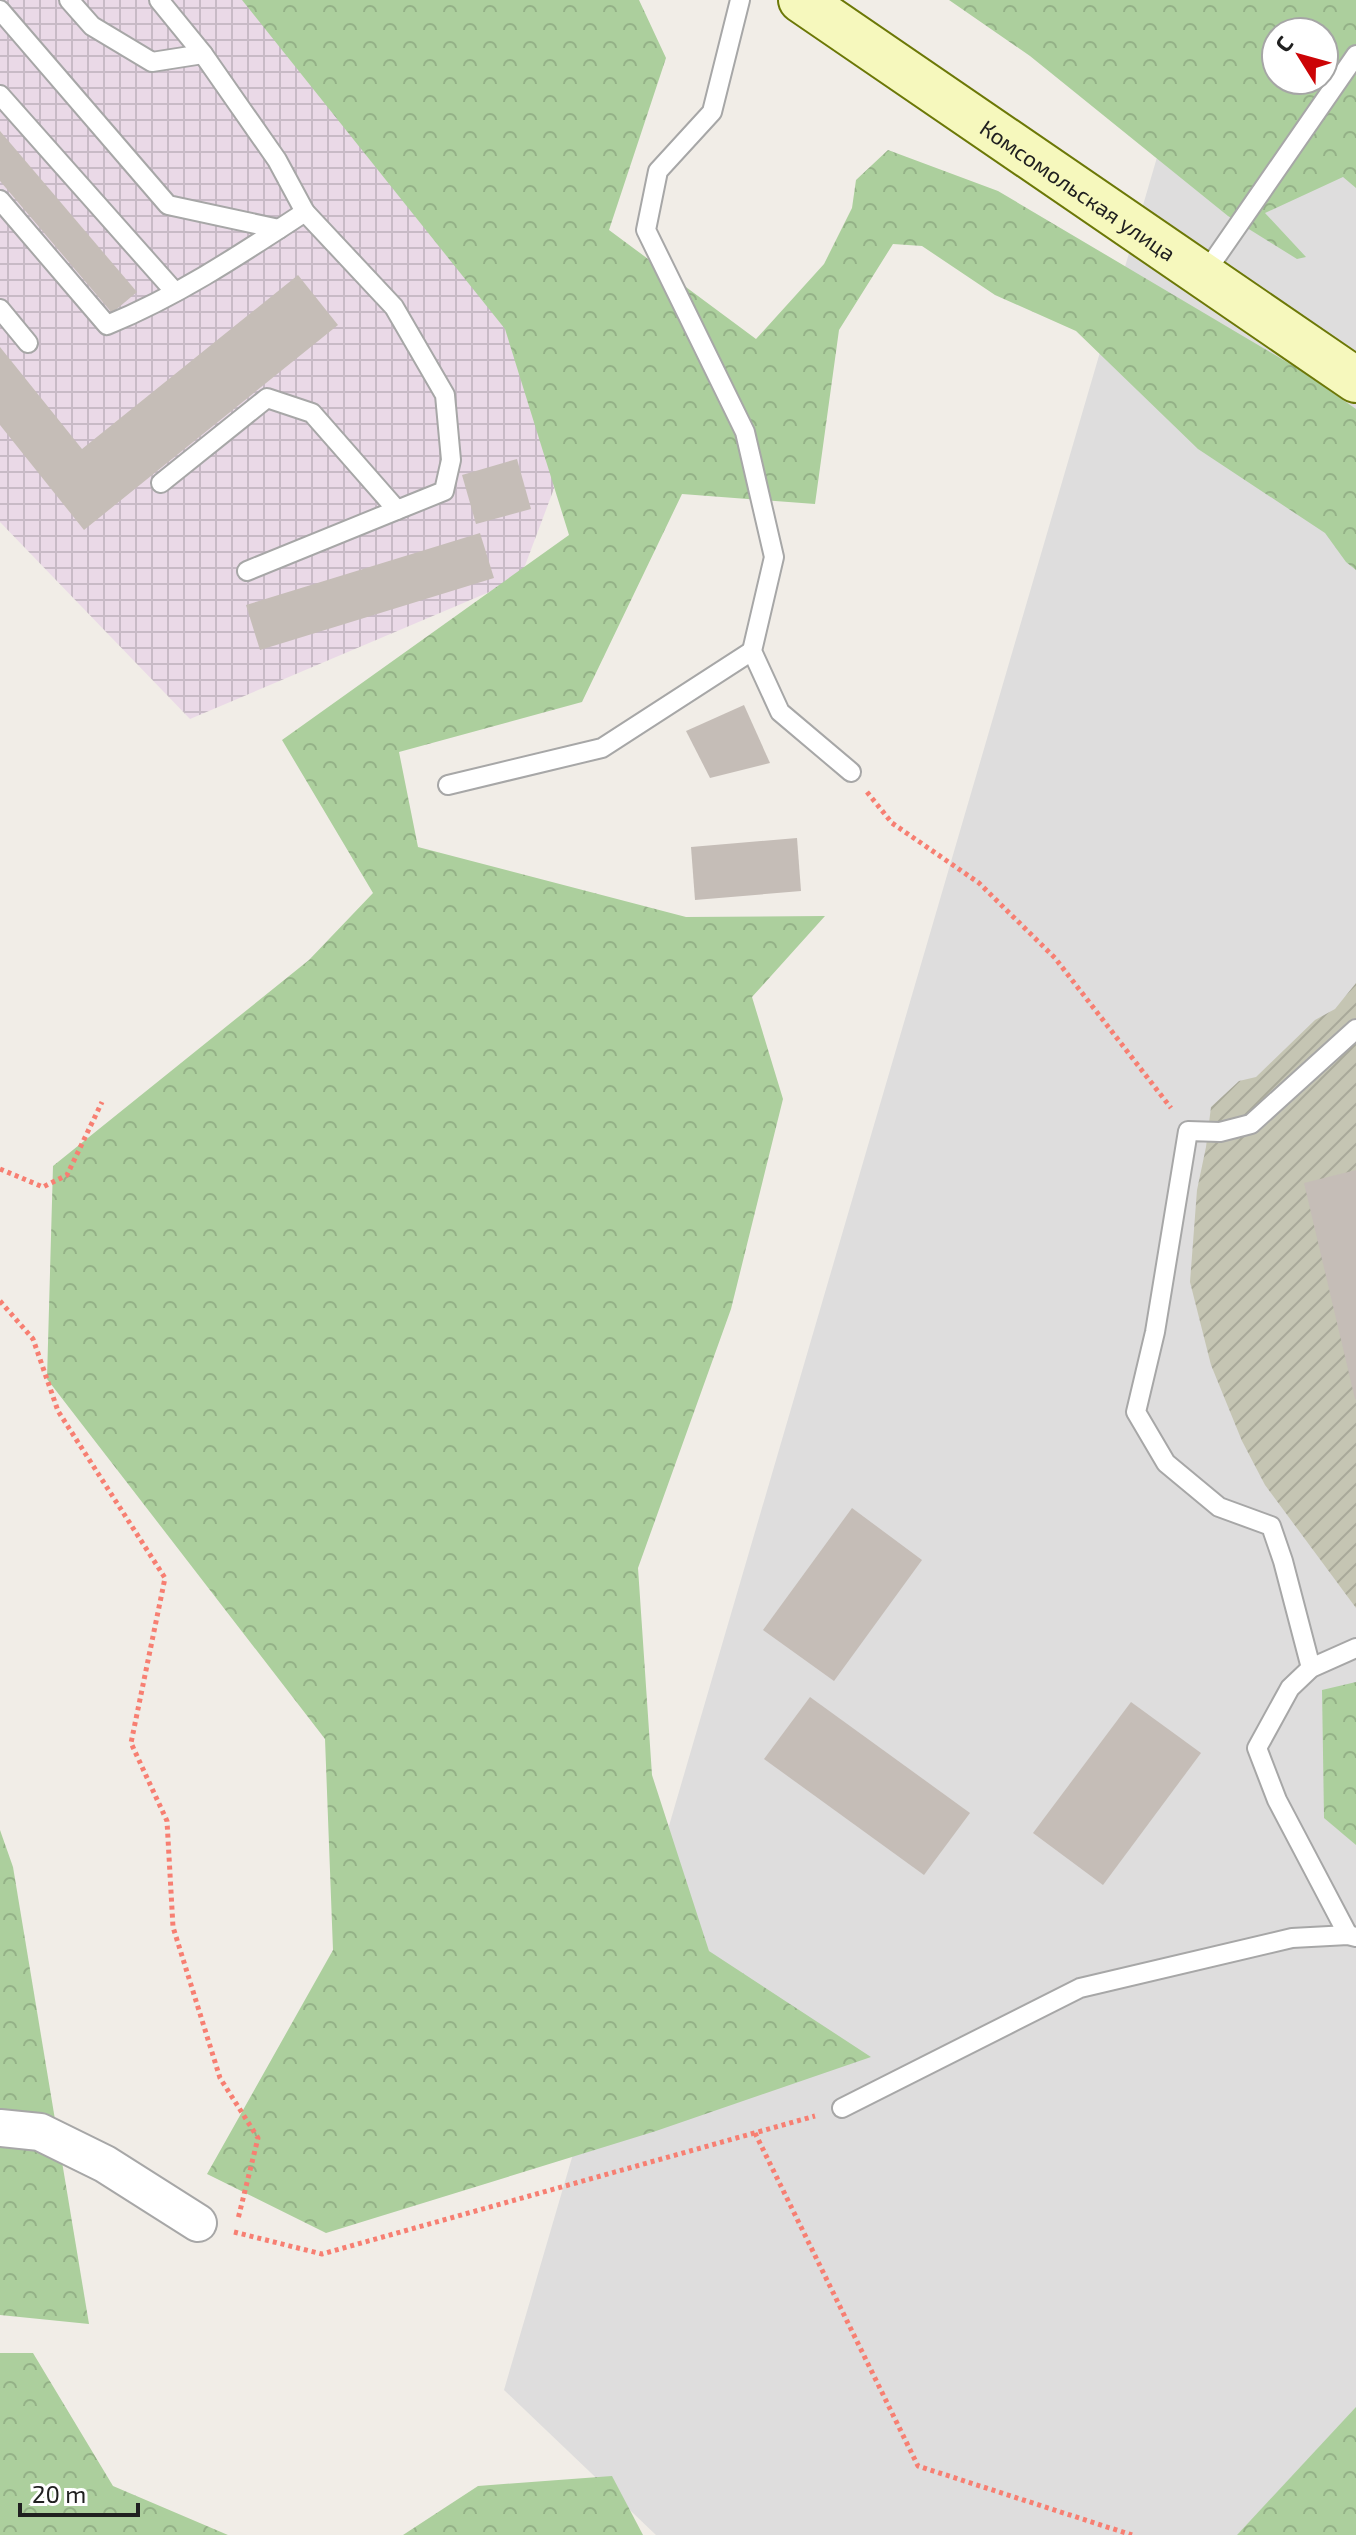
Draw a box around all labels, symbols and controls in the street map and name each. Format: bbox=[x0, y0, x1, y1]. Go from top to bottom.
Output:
north arrow bbox=[1260, 16, 1340, 96]
text: С bbox=[1269, 30, 1298, 56]
street label: Комсомольская улица bbox=[976, 114, 1181, 266]
scale bar bbox=[20, 2467, 138, 2517]
text: 20 m bbox=[32, 2479, 86, 2508]

